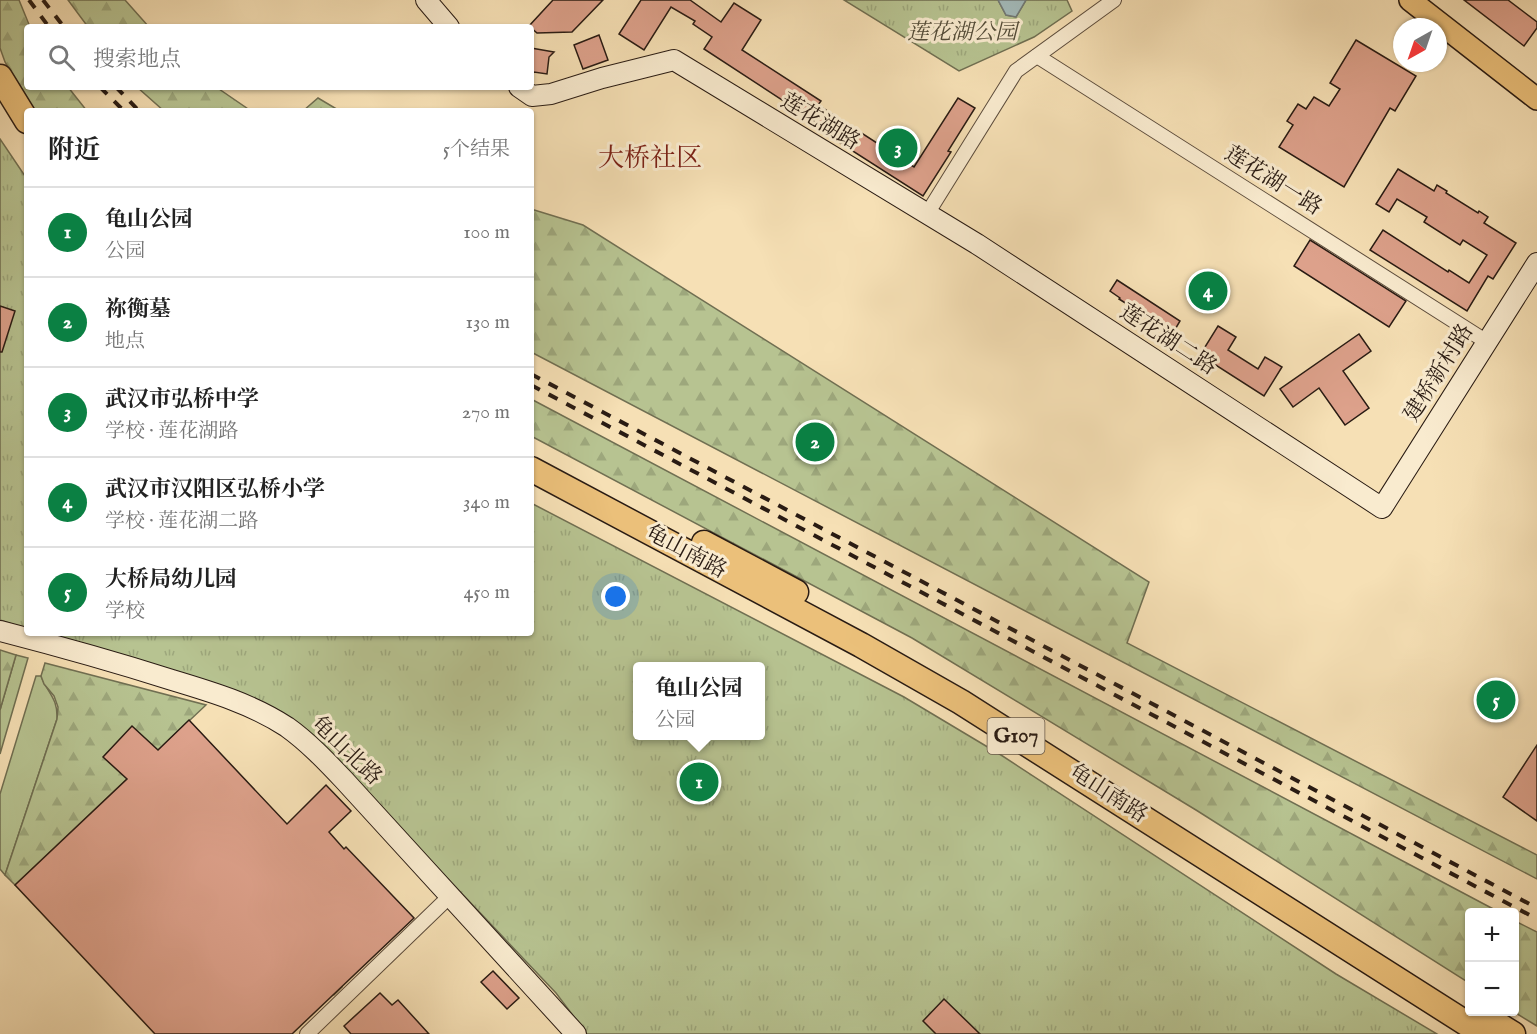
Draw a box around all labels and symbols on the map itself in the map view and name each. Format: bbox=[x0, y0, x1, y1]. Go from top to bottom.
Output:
north arrow bbox=[1393, 18, 1447, 72]
park label: 莲花湖公园 bbox=[907, 19, 1020, 47]
street label: 莲花湖路 bbox=[775, 87, 865, 157]
pin: 3 bbox=[878, 126, 918, 170]
street label: 莲花湖一路 bbox=[1219, 140, 1327, 222]
district label: 大桥社区 bbox=[598, 142, 702, 175]
pin: 4 bbox=[1188, 268, 1228, 314]
street label: 莲花湖二路 bbox=[1114, 298, 1222, 382]
street label: 建桥新村路 bbox=[1398, 319, 1480, 427]
pin: 2 bbox=[796, 420, 834, 464]
street label: 龟山南路 bbox=[641, 519, 731, 585]
your location bbox=[601, 582, 630, 611]
pin: 5 bbox=[1476, 678, 1516, 722]
street label: 龟山北路 bbox=[305, 710, 387, 792]
road number: G107 bbox=[988, 718, 1044, 754]
street label: 龟山南路 bbox=[1063, 758, 1153, 830]
pin: 1 bbox=[680, 760, 718, 804]

